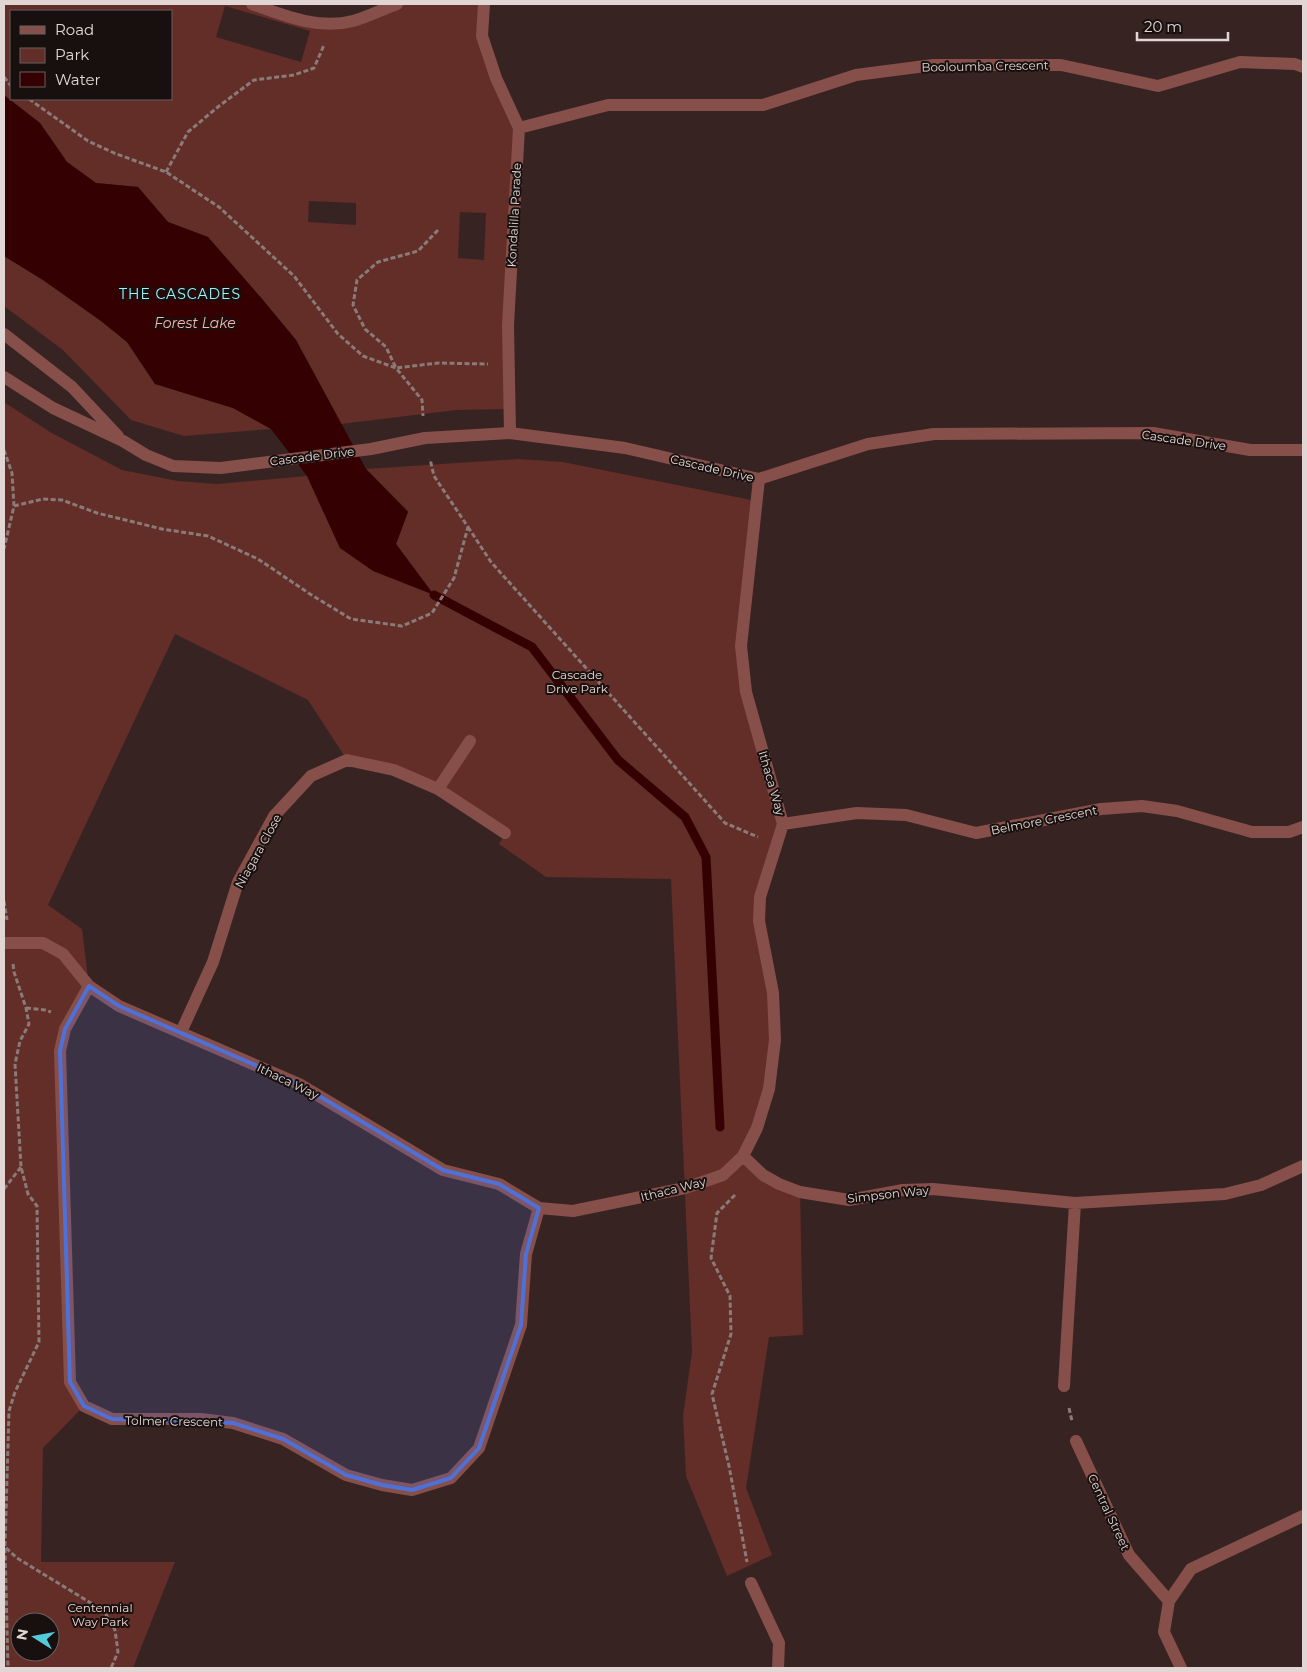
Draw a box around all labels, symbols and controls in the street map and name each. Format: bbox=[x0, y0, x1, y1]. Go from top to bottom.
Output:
legend bbox=[10, 10, 172, 100]
scale bar bbox=[1137, 10, 1228, 42]
text: 20 m bbox=[1144, 17, 1182, 36]
text: Road bbox=[55, 20, 94, 39]
text: Park bbox=[55, 45, 89, 64]
street label: Booloumba Crescent bbox=[921, 57, 1049, 75]
text: Water bbox=[55, 70, 101, 89]
street label: Kondalilla Parade bbox=[504, 162, 524, 268]
district label: THE CASCADES bbox=[119, 285, 241, 303]
water label: Forest Lake bbox=[154, 314, 236, 332]
street label: Cascade Drive bbox=[1141, 427, 1227, 453]
street label: Cascade Drive bbox=[269, 443, 355, 469]
street label: Cascade Drive bbox=[669, 451, 755, 485]
park label: Cascade Drive Park bbox=[546, 667, 609, 696]
street label: Ithaca Way bbox=[756, 749, 789, 818]
street label: Belmore Crescent bbox=[990, 802, 1099, 838]
street label: Niagara Close bbox=[231, 811, 285, 891]
street label: Ithaca Way bbox=[255, 1060, 322, 1103]
street label: Ithaca Way bbox=[639, 1174, 708, 1204]
street label: Simpson Way bbox=[846, 1182, 930, 1206]
street label: Tolmer Crescent bbox=[125, 1413, 223, 1429]
street label: Central Street bbox=[1085, 1471, 1133, 1553]
park label: Centennial Way Park bbox=[67, 1600, 133, 1629]
north arrow bbox=[10, 1612, 60, 1662]
text: N bbox=[12, 1627, 32, 1642]

